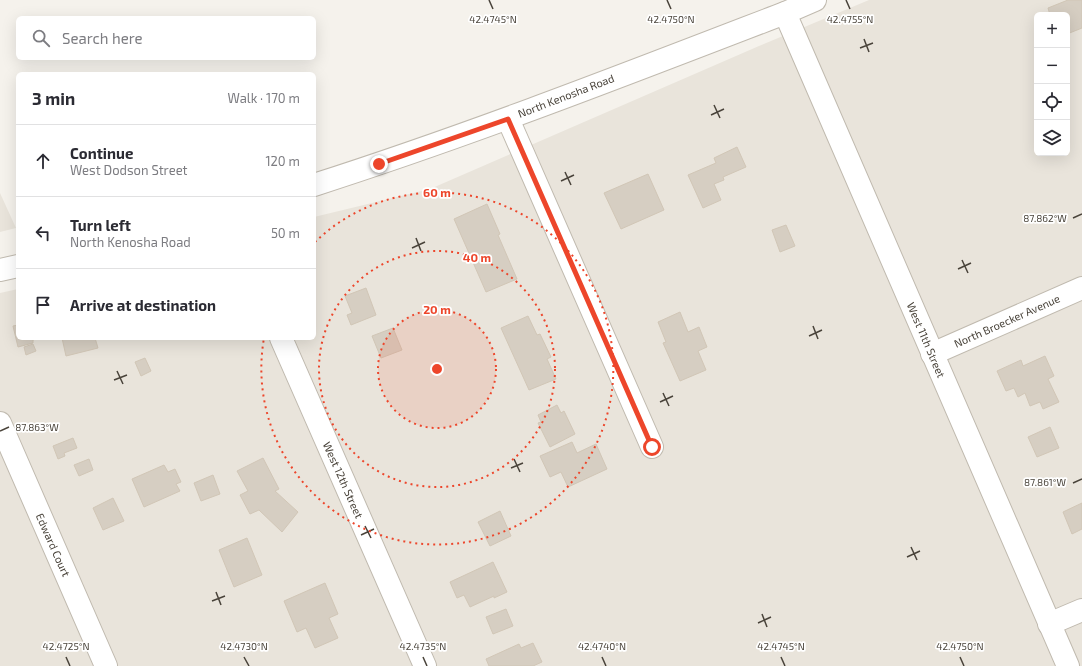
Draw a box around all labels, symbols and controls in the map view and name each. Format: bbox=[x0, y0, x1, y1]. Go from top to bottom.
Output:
map controls bbox=[1034, 12, 1070, 156]
button: + bbox=[1034, 12, 1070, 48]
text: 42.4745°N bbox=[469, 13, 517, 25]
text: 42.4750°N bbox=[647, 13, 695, 25]
text: 42.4755°N bbox=[827, 13, 873, 25]
search box bbox=[16, 16, 316, 60]
icon: search bbox=[30, 27, 52, 49]
text: Search here bbox=[62, 29, 143, 47]
button: − bbox=[1034, 48, 1070, 84]
street label: North Kenosha Road bbox=[516, 71, 616, 120]
button: locate bbox=[1034, 84, 1070, 120]
text: 3 min bbox=[32, 88, 75, 108]
text: Walk · 170 m bbox=[228, 90, 300, 106]
button: layers bbox=[1034, 120, 1070, 156]
text: Continue bbox=[70, 144, 133, 162]
icon: ahead bbox=[32, 150, 54, 172]
text: 120 m bbox=[265, 153, 300, 169]
route end bbox=[370, 155, 388, 173]
text: West Dodson Street bbox=[70, 162, 188, 178]
text: 60 m bbox=[423, 185, 451, 199]
text: 87.862°W bbox=[1023, 212, 1067, 224]
text: Turn left bbox=[70, 216, 131, 234]
icon: left bbox=[32, 222, 54, 244]
text: 50 m bbox=[271, 225, 300, 241]
text: North Kenosha Road bbox=[70, 234, 191, 250]
text: 40 m bbox=[463, 250, 491, 264]
street label: North Broecker Avenue bbox=[952, 291, 1062, 350]
icon: arrive bbox=[32, 294, 54, 316]
text: Arrive at destination bbox=[70, 296, 216, 314]
street label: West 11th Street bbox=[905, 300, 948, 380]
text: 20 m bbox=[423, 302, 451, 316]
centre of rings bbox=[430, 362, 444, 376]
text: 87.863°W bbox=[15, 421, 59, 433]
route start bbox=[643, 438, 661, 456]
street label: West 12th Street bbox=[321, 439, 366, 520]
text: 87.861°W bbox=[1024, 476, 1066, 488]
street label: Edward Court bbox=[34, 511, 73, 578]
text: 42.4725°N bbox=[43, 640, 89, 652]
text: 42.4730°N bbox=[220, 640, 268, 652]
text: 42.4735°N bbox=[400, 640, 446, 652]
text: 42.4740°N bbox=[578, 640, 626, 652]
text: 42.4745°N bbox=[757, 640, 805, 652]
text: 42.4750°N bbox=[936, 640, 984, 652]

